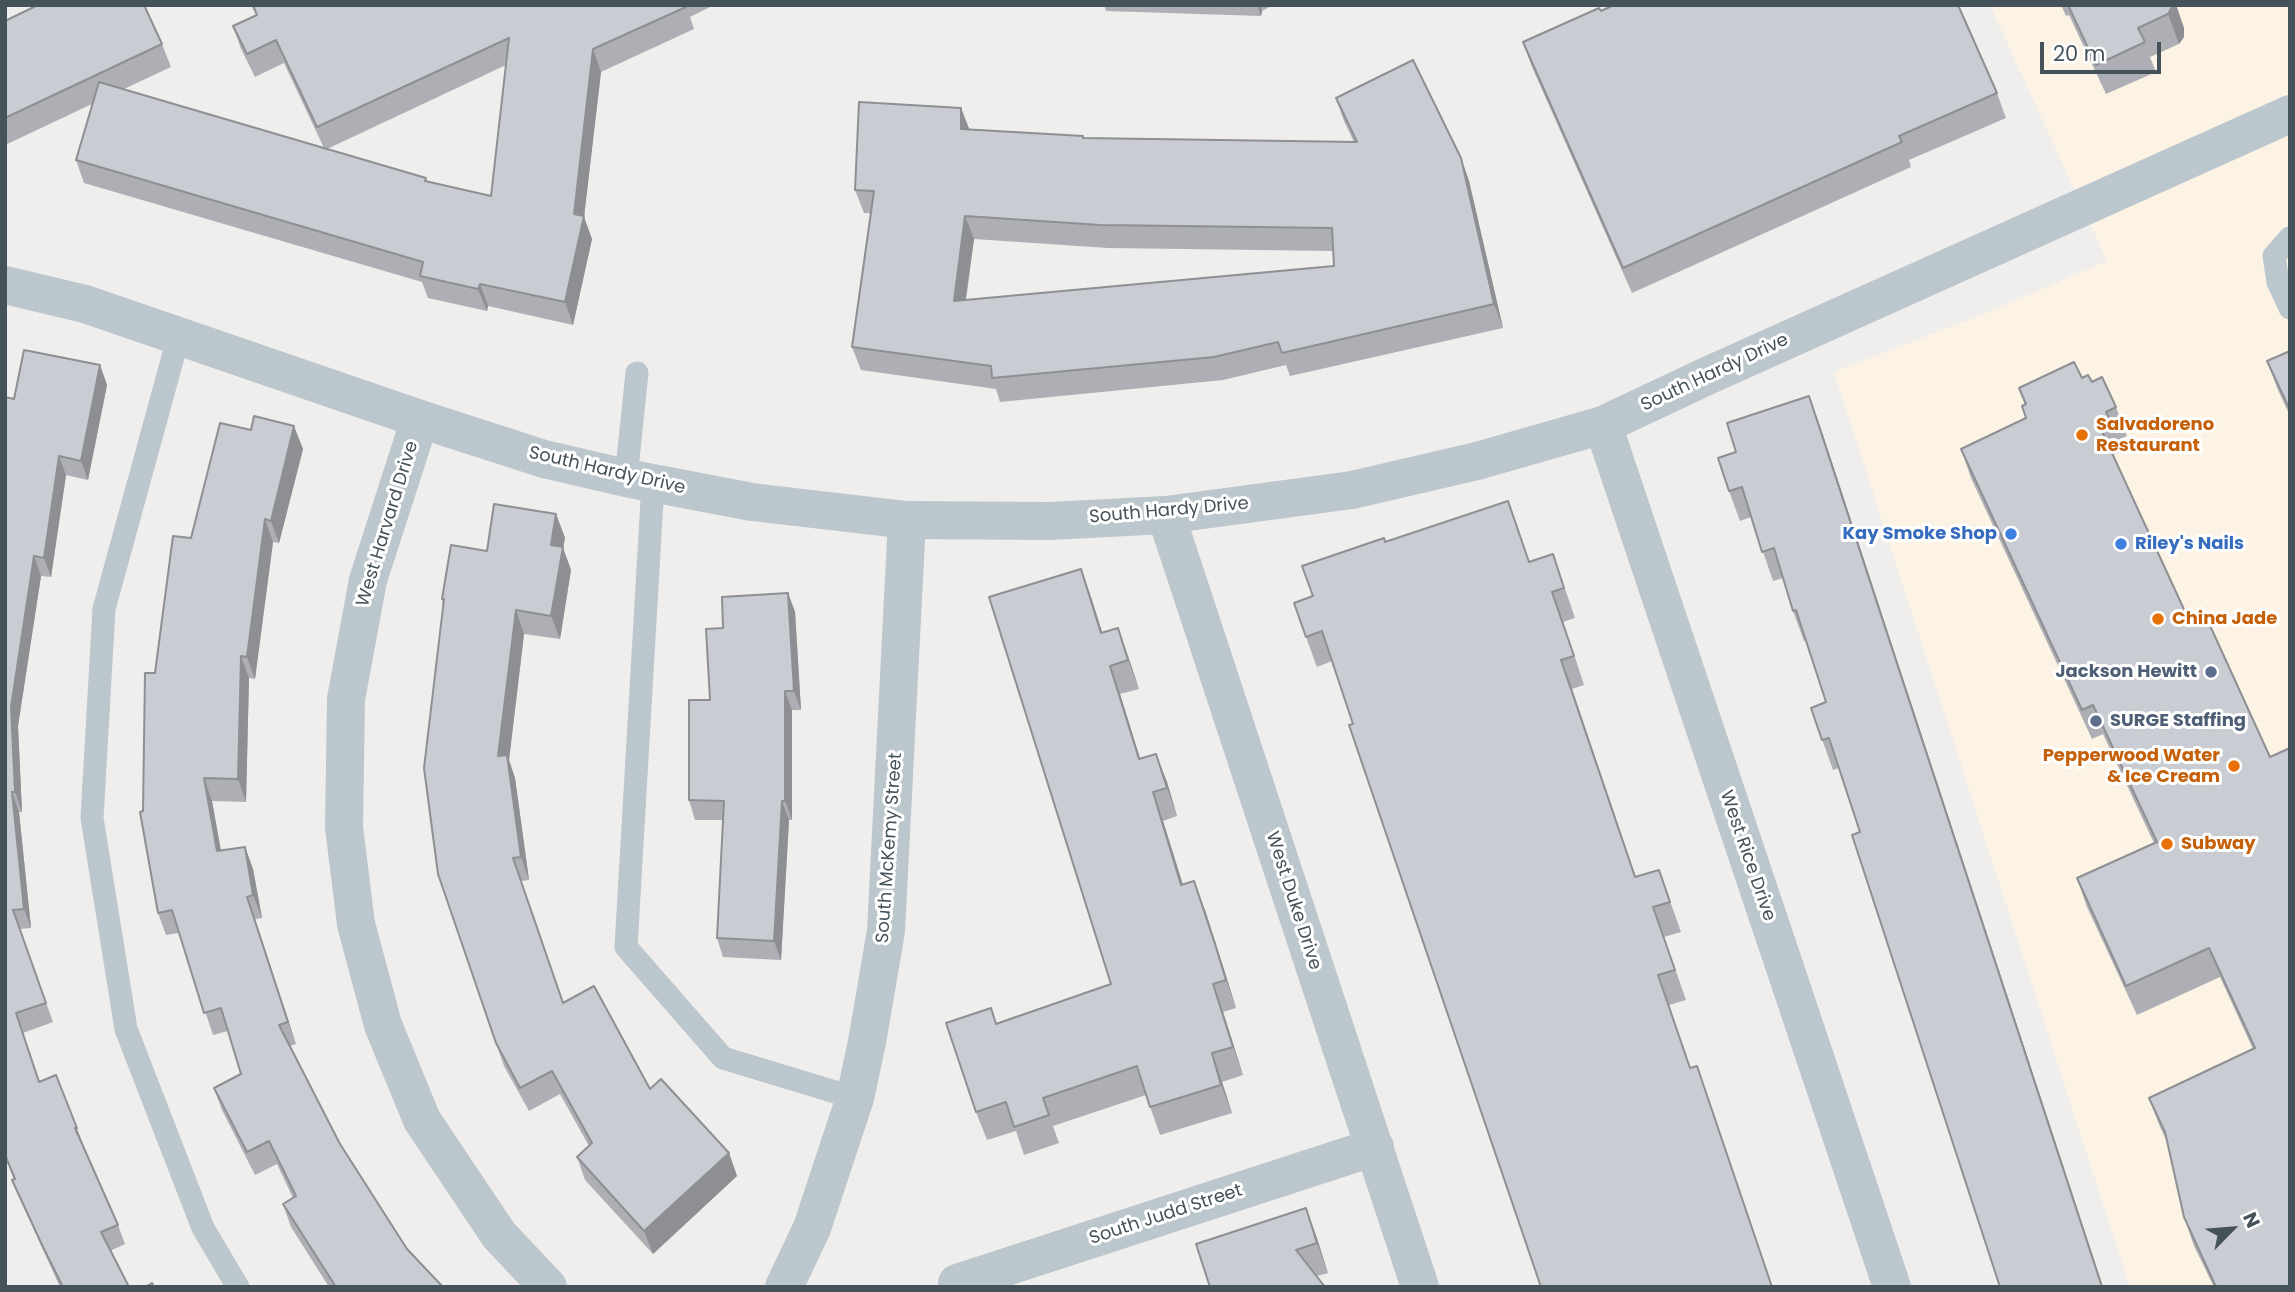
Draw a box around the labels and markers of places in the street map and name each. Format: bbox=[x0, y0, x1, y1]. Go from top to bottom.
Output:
place label: Salvadoreno Restaurant bbox=[2096, 414, 2214, 457]
marker: Salvadoreno Restaurant bbox=[2074, 427, 2090, 443]
place label: Kay Smoke Shop bbox=[1843, 523, 1997, 545]
marker: Kay Smoke Shop bbox=[2003, 526, 2019, 542]
place label: Riley's Nails bbox=[2135, 533, 2244, 555]
marker: Riley's Nails bbox=[2113, 536, 2129, 552]
place label: China Jade bbox=[2172, 608, 2277, 630]
marker: China Jade bbox=[2150, 611, 2166, 627]
place label: Jackson Hewitt bbox=[2055, 661, 2197, 683]
marker: Jackson Hewitt bbox=[2203, 664, 2219, 680]
place label: SURGE Staffing bbox=[2110, 710, 2246, 732]
marker: SURGE Staffing bbox=[2088, 713, 2104, 729]
place label: Pepperwood Water & Ice Cream bbox=[2043, 745, 2220, 788]
marker: Pepperwood Water & Ice Cream bbox=[2226, 758, 2242, 774]
place label: Subway bbox=[2181, 833, 2256, 855]
marker: Subway bbox=[2159, 836, 2175, 852]

